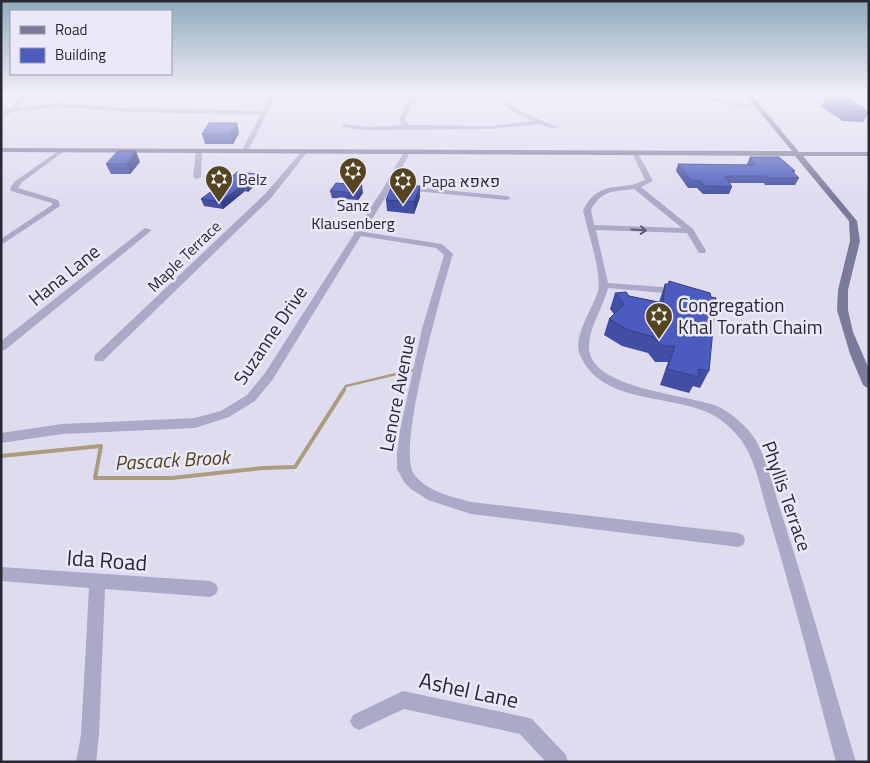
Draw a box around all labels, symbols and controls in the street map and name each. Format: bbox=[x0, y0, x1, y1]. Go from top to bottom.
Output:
legend bbox=[10, 10, 172, 75]
text: Road bbox=[55, 18, 87, 41]
text: Building bbox=[55, 43, 106, 66]
synagogue icon: Sanz Klausenberg bbox=[338, 156, 368, 195]
synagogue icon: Belz bbox=[204, 164, 234, 203]
synagogue icon: Papa פאפא bbox=[388, 166, 418, 205]
place label: Belz bbox=[238, 167, 267, 191]
place label: Papa פאפא bbox=[422, 169, 500, 193]
place label: Sanz Klausenberg bbox=[311, 193, 395, 235]
street label: Maple Terrace bbox=[142, 215, 226, 297]
one-way arrow bbox=[630, 225, 646, 234]
street label: Hana Lane bbox=[22, 237, 106, 313]
street label: Suzanne Drive bbox=[226, 279, 314, 390]
place label: Congregation Khal Torath Chaim bbox=[678, 290, 823, 341]
synagogue icon: Congregation Khal Torath Chaim bbox=[644, 301, 674, 340]
street label: Lenore Avenue bbox=[371, 332, 422, 454]
street label: Phyllis Terrace bbox=[755, 437, 820, 555]
water label: Pascack Brook bbox=[114, 441, 232, 478]
street label: Ida Road bbox=[66, 540, 148, 580]
street label: Ashel Lane bbox=[416, 663, 522, 717]

